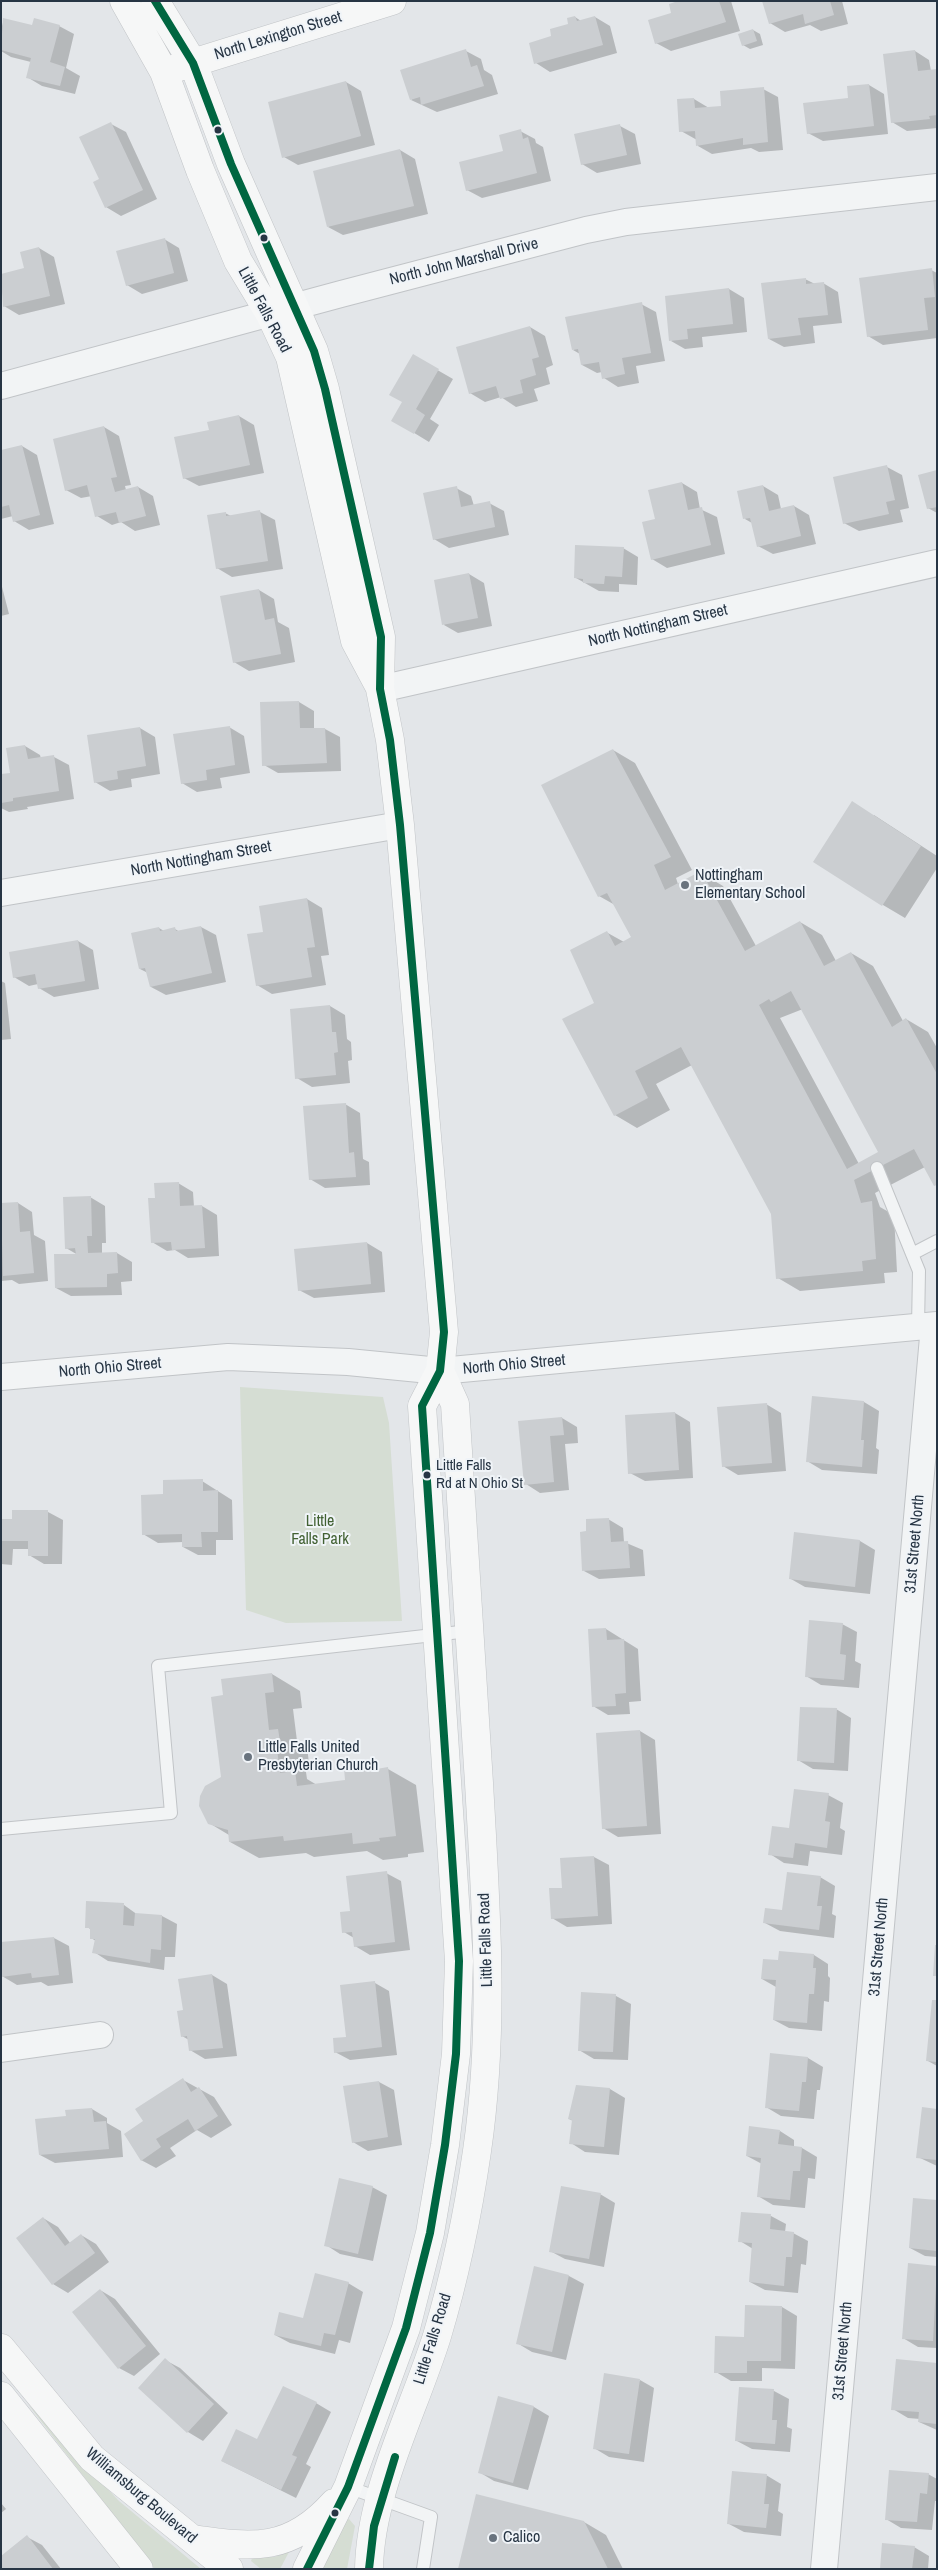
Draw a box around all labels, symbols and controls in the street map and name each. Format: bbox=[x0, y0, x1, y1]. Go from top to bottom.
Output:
street label: North Lexington Street bbox=[212, 8, 344, 64]
unlabelled marker bbox=[213, 125, 223, 135]
unlabelled marker bbox=[259, 233, 269, 243]
street label: North John Marshall Drive bbox=[388, 234, 540, 290]
street label: Little Falls Road bbox=[233, 264, 295, 356]
street label: North Nottingham Street bbox=[587, 601, 729, 651]
street label: North Nottingham Street bbox=[129, 837, 273, 881]
place label: Nottingham Elementary School bbox=[695, 866, 805, 904]
marker: Nottingham Elementary School bbox=[679, 879, 691, 891]
street label: North Ohio Street bbox=[462, 1351, 566, 1379]
street label: North Ohio Street bbox=[58, 1354, 162, 1382]
place label: Little Falls Rd at N Ohio St bbox=[436, 1457, 523, 1492]
marker: Little Falls Rd at N Ohio St bbox=[422, 1470, 432, 1480]
street label: 31st Street North bbox=[901, 1494, 929, 1594]
park label: Little Falls Park bbox=[291, 1512, 349, 1550]
place label: Little Falls United Presbyterian Church bbox=[258, 1738, 378, 1776]
marker: Little Falls United Presbyterian Church bbox=[242, 1751, 254, 1763]
street label: Little Falls Road bbox=[475, 1893, 497, 1987]
street label: 31st Street North bbox=[865, 1897, 893, 1997]
street label: Little Falls Road bbox=[410, 2291, 456, 2387]
street label: 31st Street North bbox=[829, 2301, 857, 2401]
street label: Williamsburg Boulevard bbox=[81, 2444, 201, 2548]
unlabelled marker bbox=[330, 2508, 340, 2518]
place label: Calico bbox=[503, 2528, 540, 2548]
marker: Calico bbox=[487, 2532, 499, 2544]

